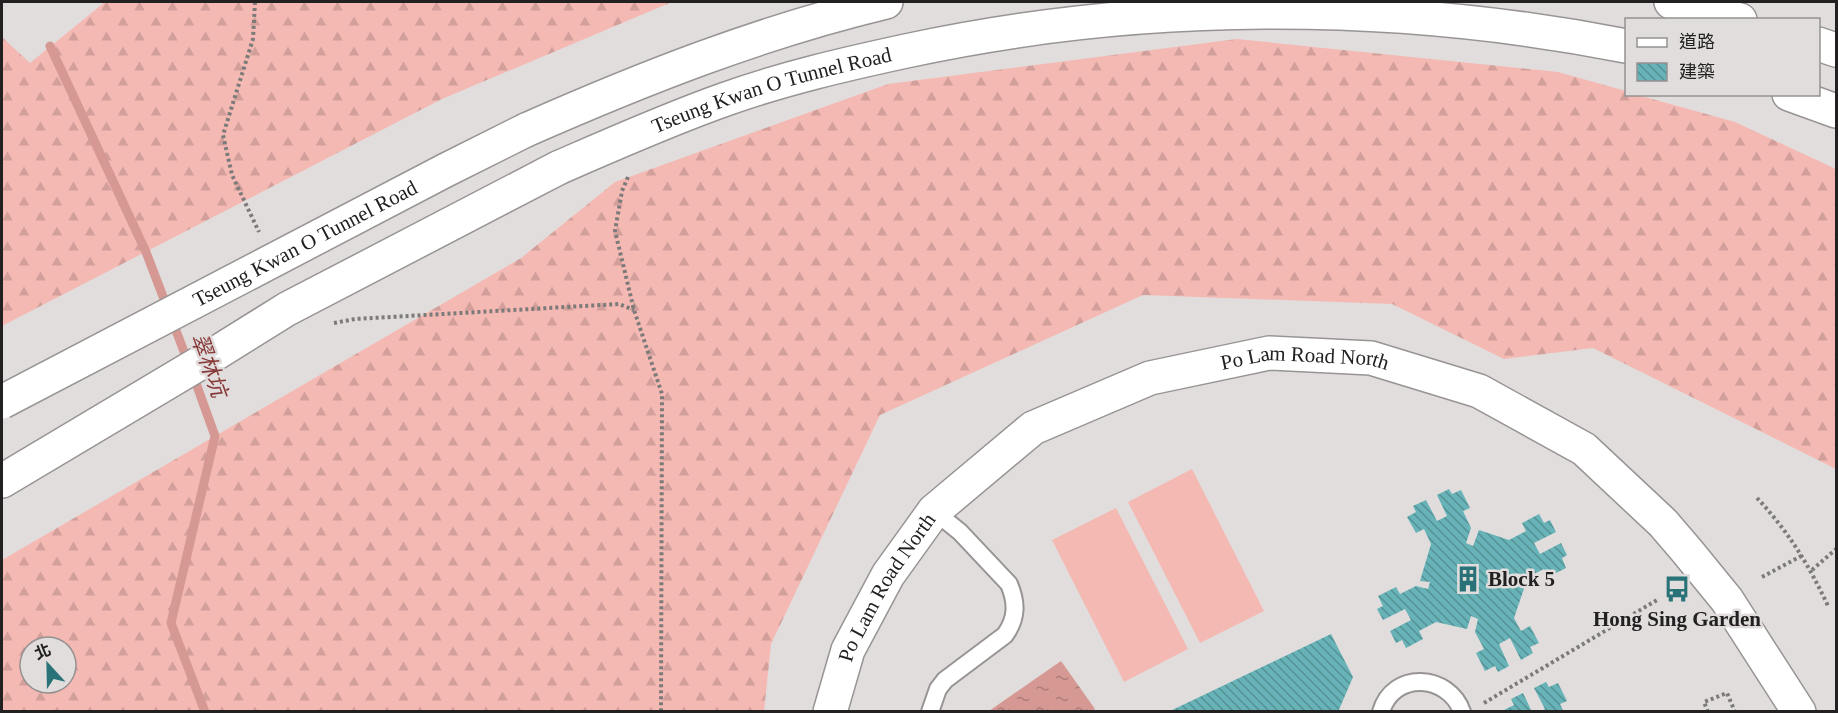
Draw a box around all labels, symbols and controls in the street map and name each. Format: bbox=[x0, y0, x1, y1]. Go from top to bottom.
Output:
legend bbox=[1625, 18, 1820, 96]
text: 道路 bbox=[1679, 32, 1715, 52]
street label: Tseung Kwan O Tunnel Road bbox=[648, 42, 894, 138]
text: 建築 bbox=[1679, 62, 1715, 82]
street label: Tseung Kwan O Tunnel Road bbox=[189, 175, 422, 312]
water label: 翠林坑 bbox=[186, 330, 233, 403]
street label: Po Lam Road North bbox=[1218, 341, 1393, 375]
street label: Po Lam Road North bbox=[833, 508, 941, 664]
building icon: Block 5 bbox=[1453, 564, 1483, 594]
place label: Block 5 bbox=[1488, 567, 1555, 591]
bus stop icon: Hong Sing Garden bbox=[1662, 574, 1692, 604]
place label: Hong Sing Garden bbox=[1593, 607, 1761, 631]
north arrow bbox=[18, 635, 78, 695]
text: 北 bbox=[32, 641, 53, 662]

